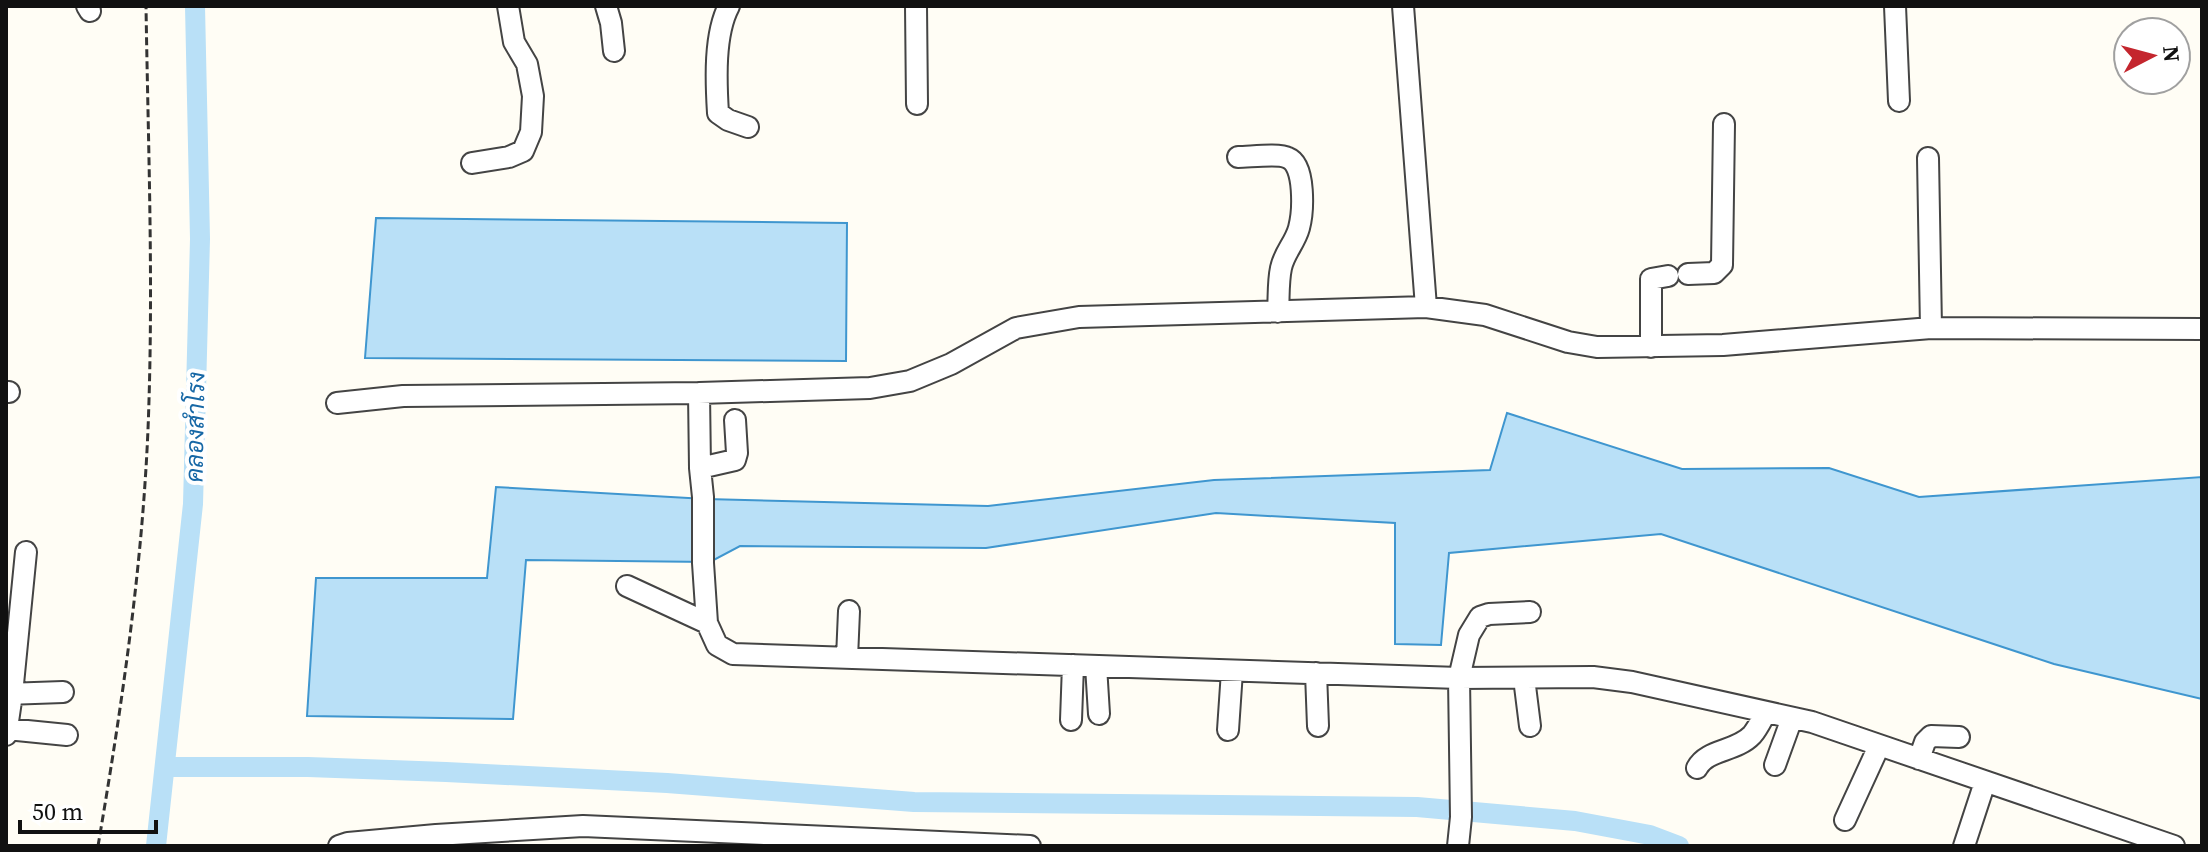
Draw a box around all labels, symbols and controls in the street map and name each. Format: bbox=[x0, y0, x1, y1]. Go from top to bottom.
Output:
north arrow bbox=[2112, 16, 2192, 96]
text: N bbox=[2156, 44, 2188, 63]
water label: คลองสำโรง bbox=[178, 371, 212, 483]
scale bar bbox=[20, 784, 156, 834]
text: 50 m bbox=[32, 795, 83, 828]

